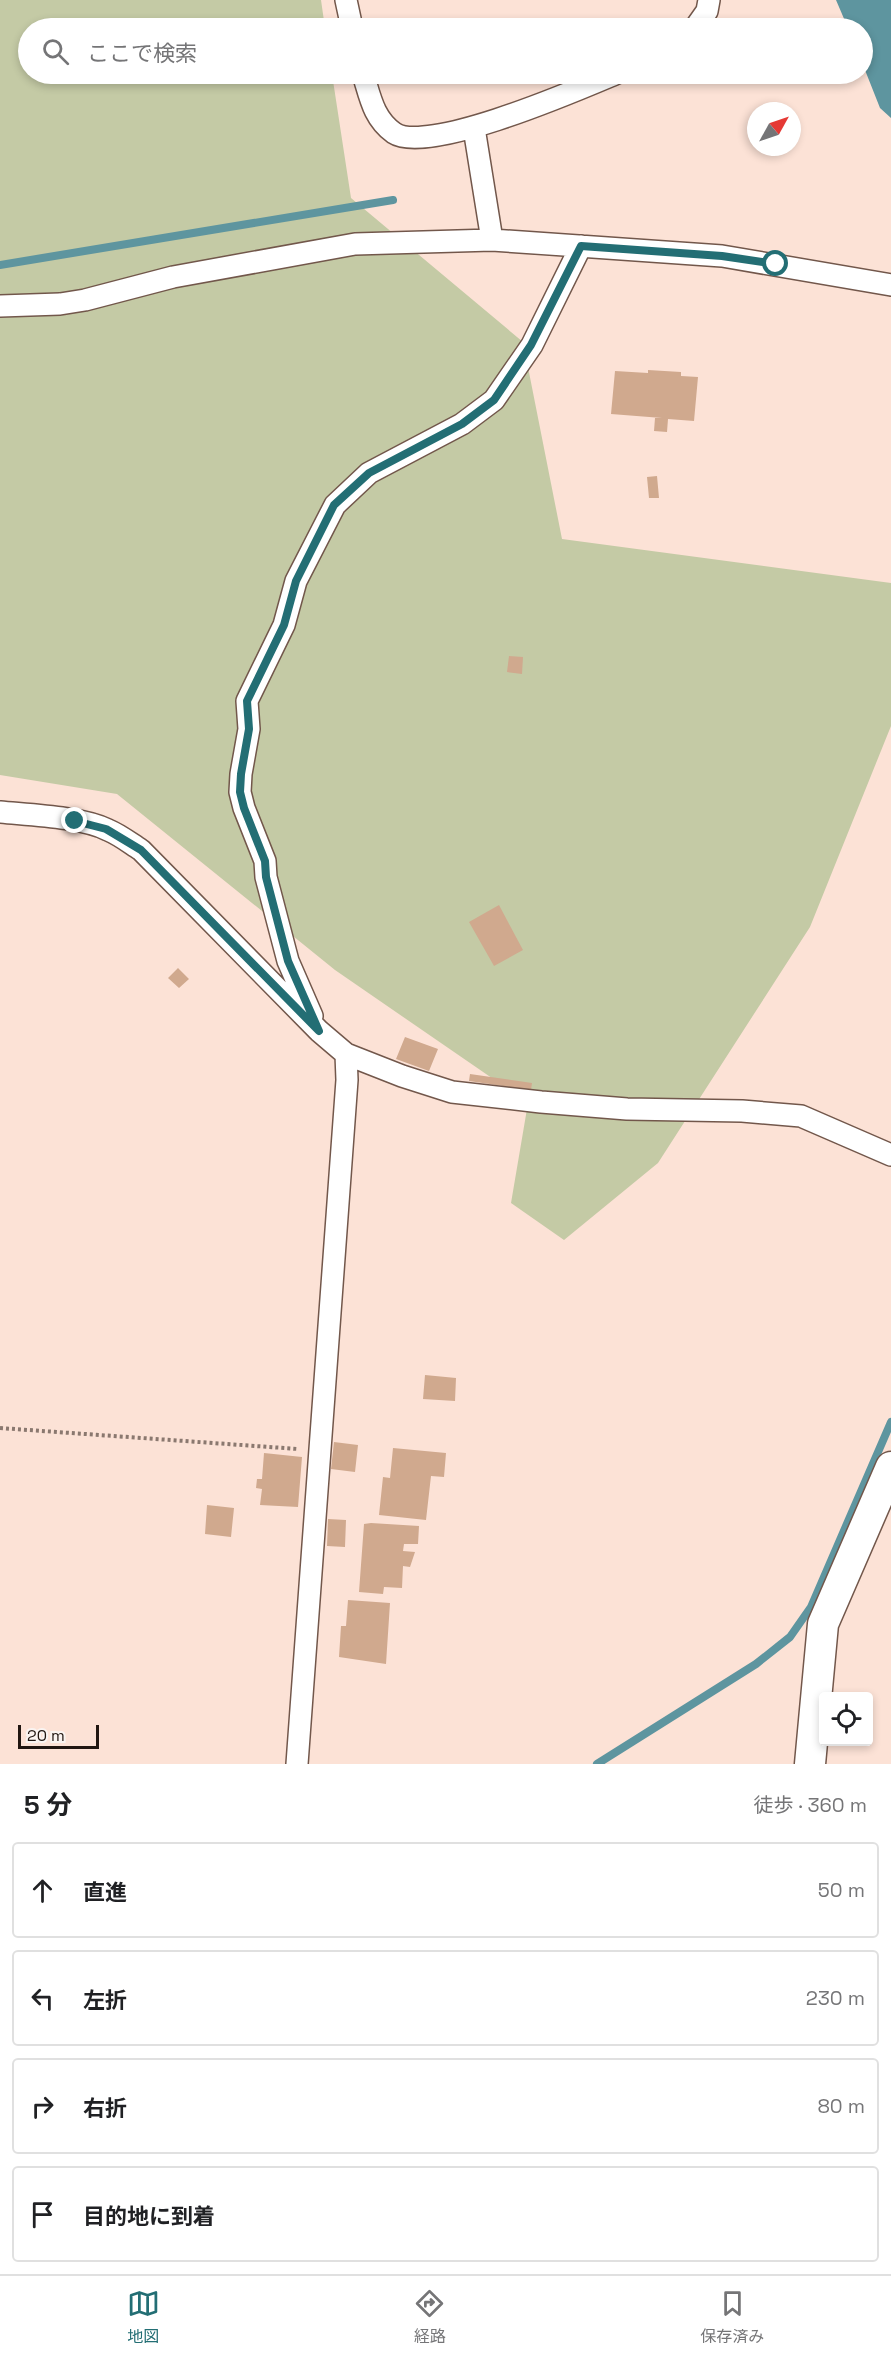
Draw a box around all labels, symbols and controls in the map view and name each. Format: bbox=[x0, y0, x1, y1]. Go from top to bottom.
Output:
search box bbox=[18, 18, 873, 84]
icon: search bbox=[39, 35, 72, 68]
text: ここで検索 bbox=[87, 39, 197, 67]
north arrow bbox=[747, 102, 801, 156]
route start bbox=[762, 250, 788, 276]
route end bbox=[61, 807, 87, 833]
map controls bbox=[819, 1692, 873, 1746]
button: locate bbox=[819, 1692, 873, 1746]
scale bar bbox=[18, 1722, 99, 1750]
text: 20 m bbox=[27, 1725, 65, 1746]
text: 5 分 bbox=[24, 1788, 72, 1822]
text: 徒歩 · 360 m bbox=[754, 1792, 867, 1818]
icon: ahead bbox=[26, 1874, 59, 1907]
text: 50 m bbox=[818, 1877, 865, 1903]
text: 直進 bbox=[83, 1878, 127, 1906]
icon: left bbox=[26, 1982, 59, 2015]
text: 230 m bbox=[806, 1985, 865, 2011]
text: 左折 bbox=[83, 1986, 127, 2014]
icon: right bbox=[26, 2090, 59, 2123]
text: 80 m bbox=[817, 2093, 865, 2119]
text: 右折 bbox=[83, 2094, 127, 2122]
icon: arrive bbox=[26, 2198, 59, 2231]
text: 目的地に到着 bbox=[83, 2202, 215, 2230]
tab: 地図 bbox=[127, 2287, 160, 2347]
tab: 経路 bbox=[413, 2287, 446, 2347]
tab: 保存済み bbox=[700, 2287, 764, 2347]

